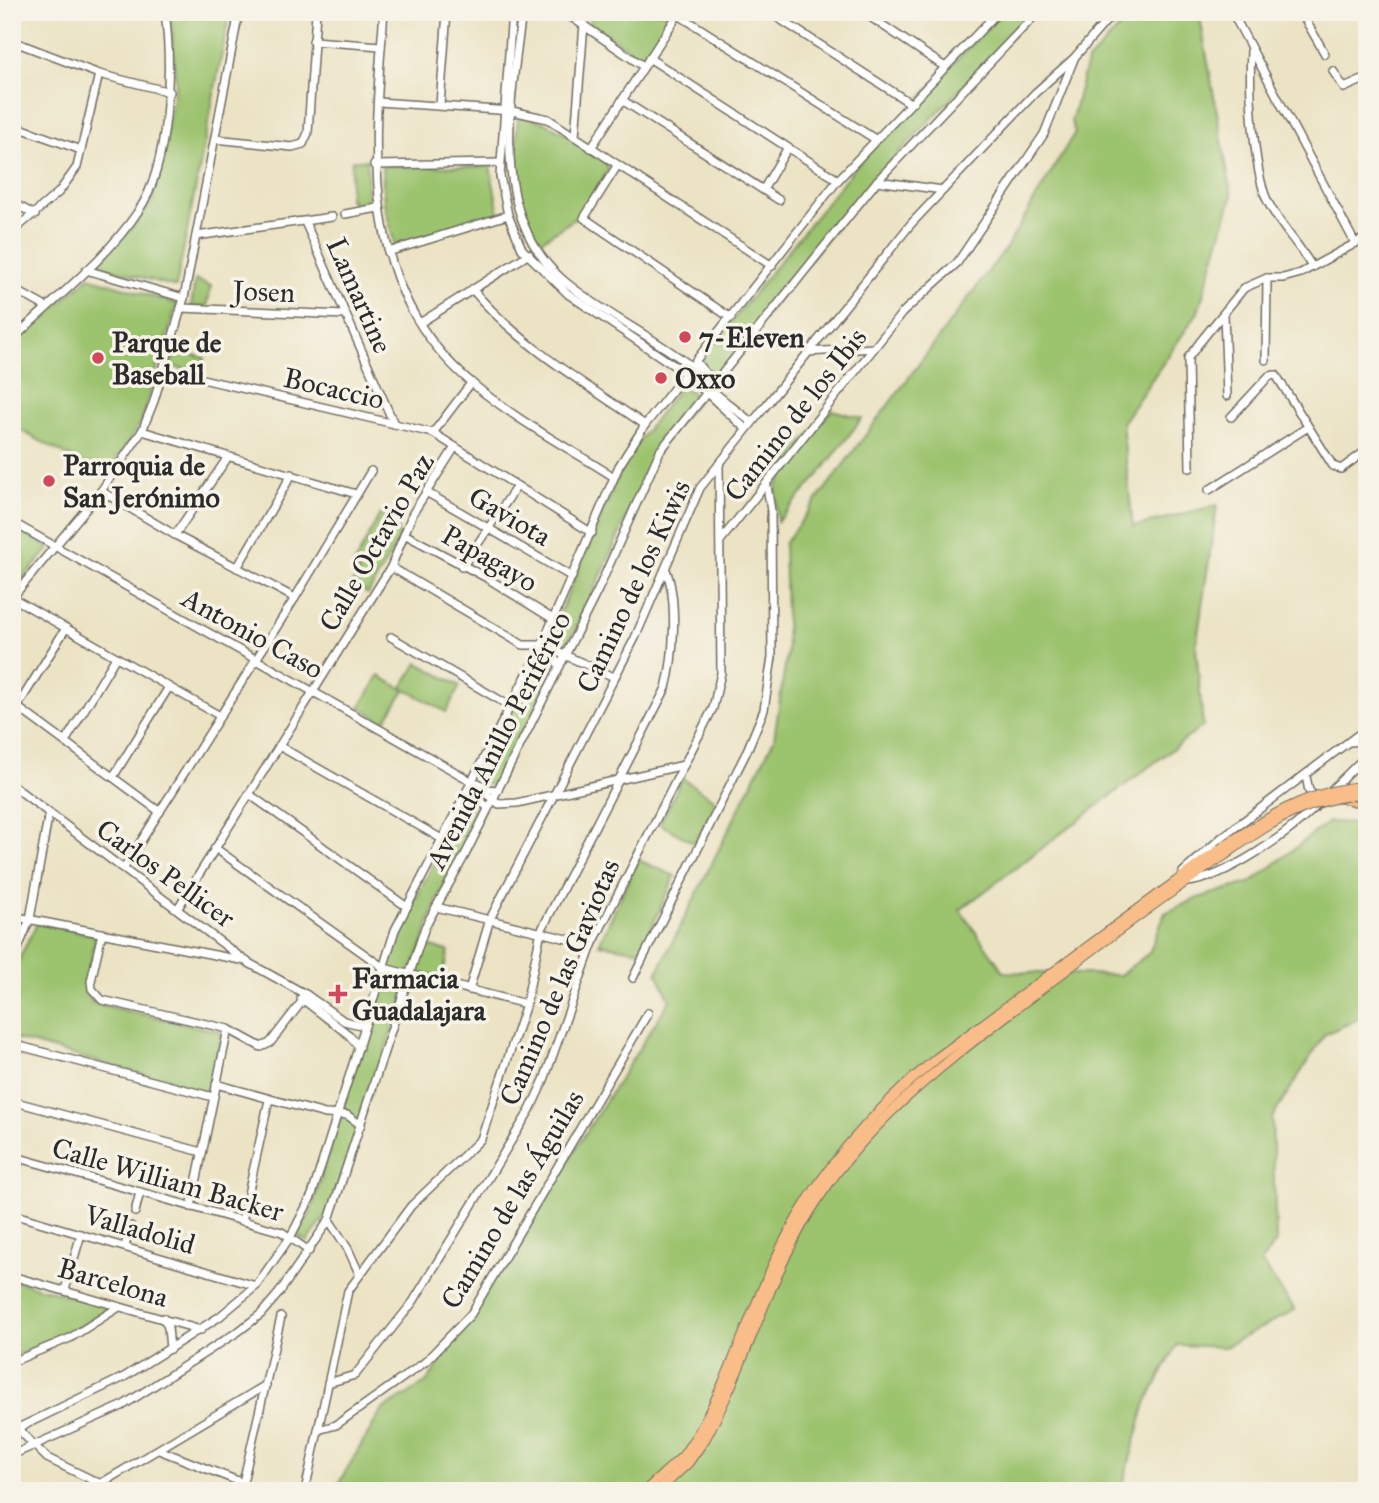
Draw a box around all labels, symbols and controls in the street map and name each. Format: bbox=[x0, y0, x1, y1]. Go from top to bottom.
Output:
street label: Lamartine bbox=[319, 232, 401, 358]
street label: Josen bbox=[229, 273, 296, 310]
place label: 7-Eleven bbox=[699, 320, 804, 355]
street label: Camino de los Ibis bbox=[717, 320, 874, 508]
place label: Parque de Baseball bbox=[112, 325, 222, 392]
marker: 7-Eleven bbox=[677, 329, 693, 345]
marker: Parque de Baseball bbox=[90, 350, 106, 366]
street label: Bocaccio bbox=[280, 360, 388, 417]
place label: Oxxo bbox=[675, 361, 735, 396]
marker: Oxxo bbox=[653, 370, 669, 386]
street label: Calle Octavio Paz bbox=[311, 447, 442, 638]
place label: Parroquia de San Jerónimo bbox=[63, 448, 220, 515]
marker: Parroquia de San Jerónimo bbox=[41, 473, 57, 489]
street label: Camino de los Kiwis bbox=[569, 474, 698, 698]
street label: Gaviota bbox=[462, 479, 557, 554]
street label: Papagayo bbox=[436, 517, 544, 600]
street label: Antonio Caso bbox=[175, 580, 330, 687]
street label: Avenida Anillo Periférico bbox=[418, 606, 579, 876]
street label: Carlos Pellicer bbox=[89, 811, 242, 936]
street label: Camino de las Gaviotas bbox=[492, 854, 627, 1111]
place label: Farmacia Guadalajara bbox=[352, 961, 487, 1028]
marker: Farmacia Guadalajara bbox=[330, 986, 346, 1002]
street label: Camino de las Águilas bbox=[433, 1083, 592, 1315]
street label: Calle William Backer bbox=[48, 1130, 288, 1229]
street label: Valladolid bbox=[79, 1197, 199, 1262]
street label: Barcelona bbox=[54, 1250, 172, 1315]

